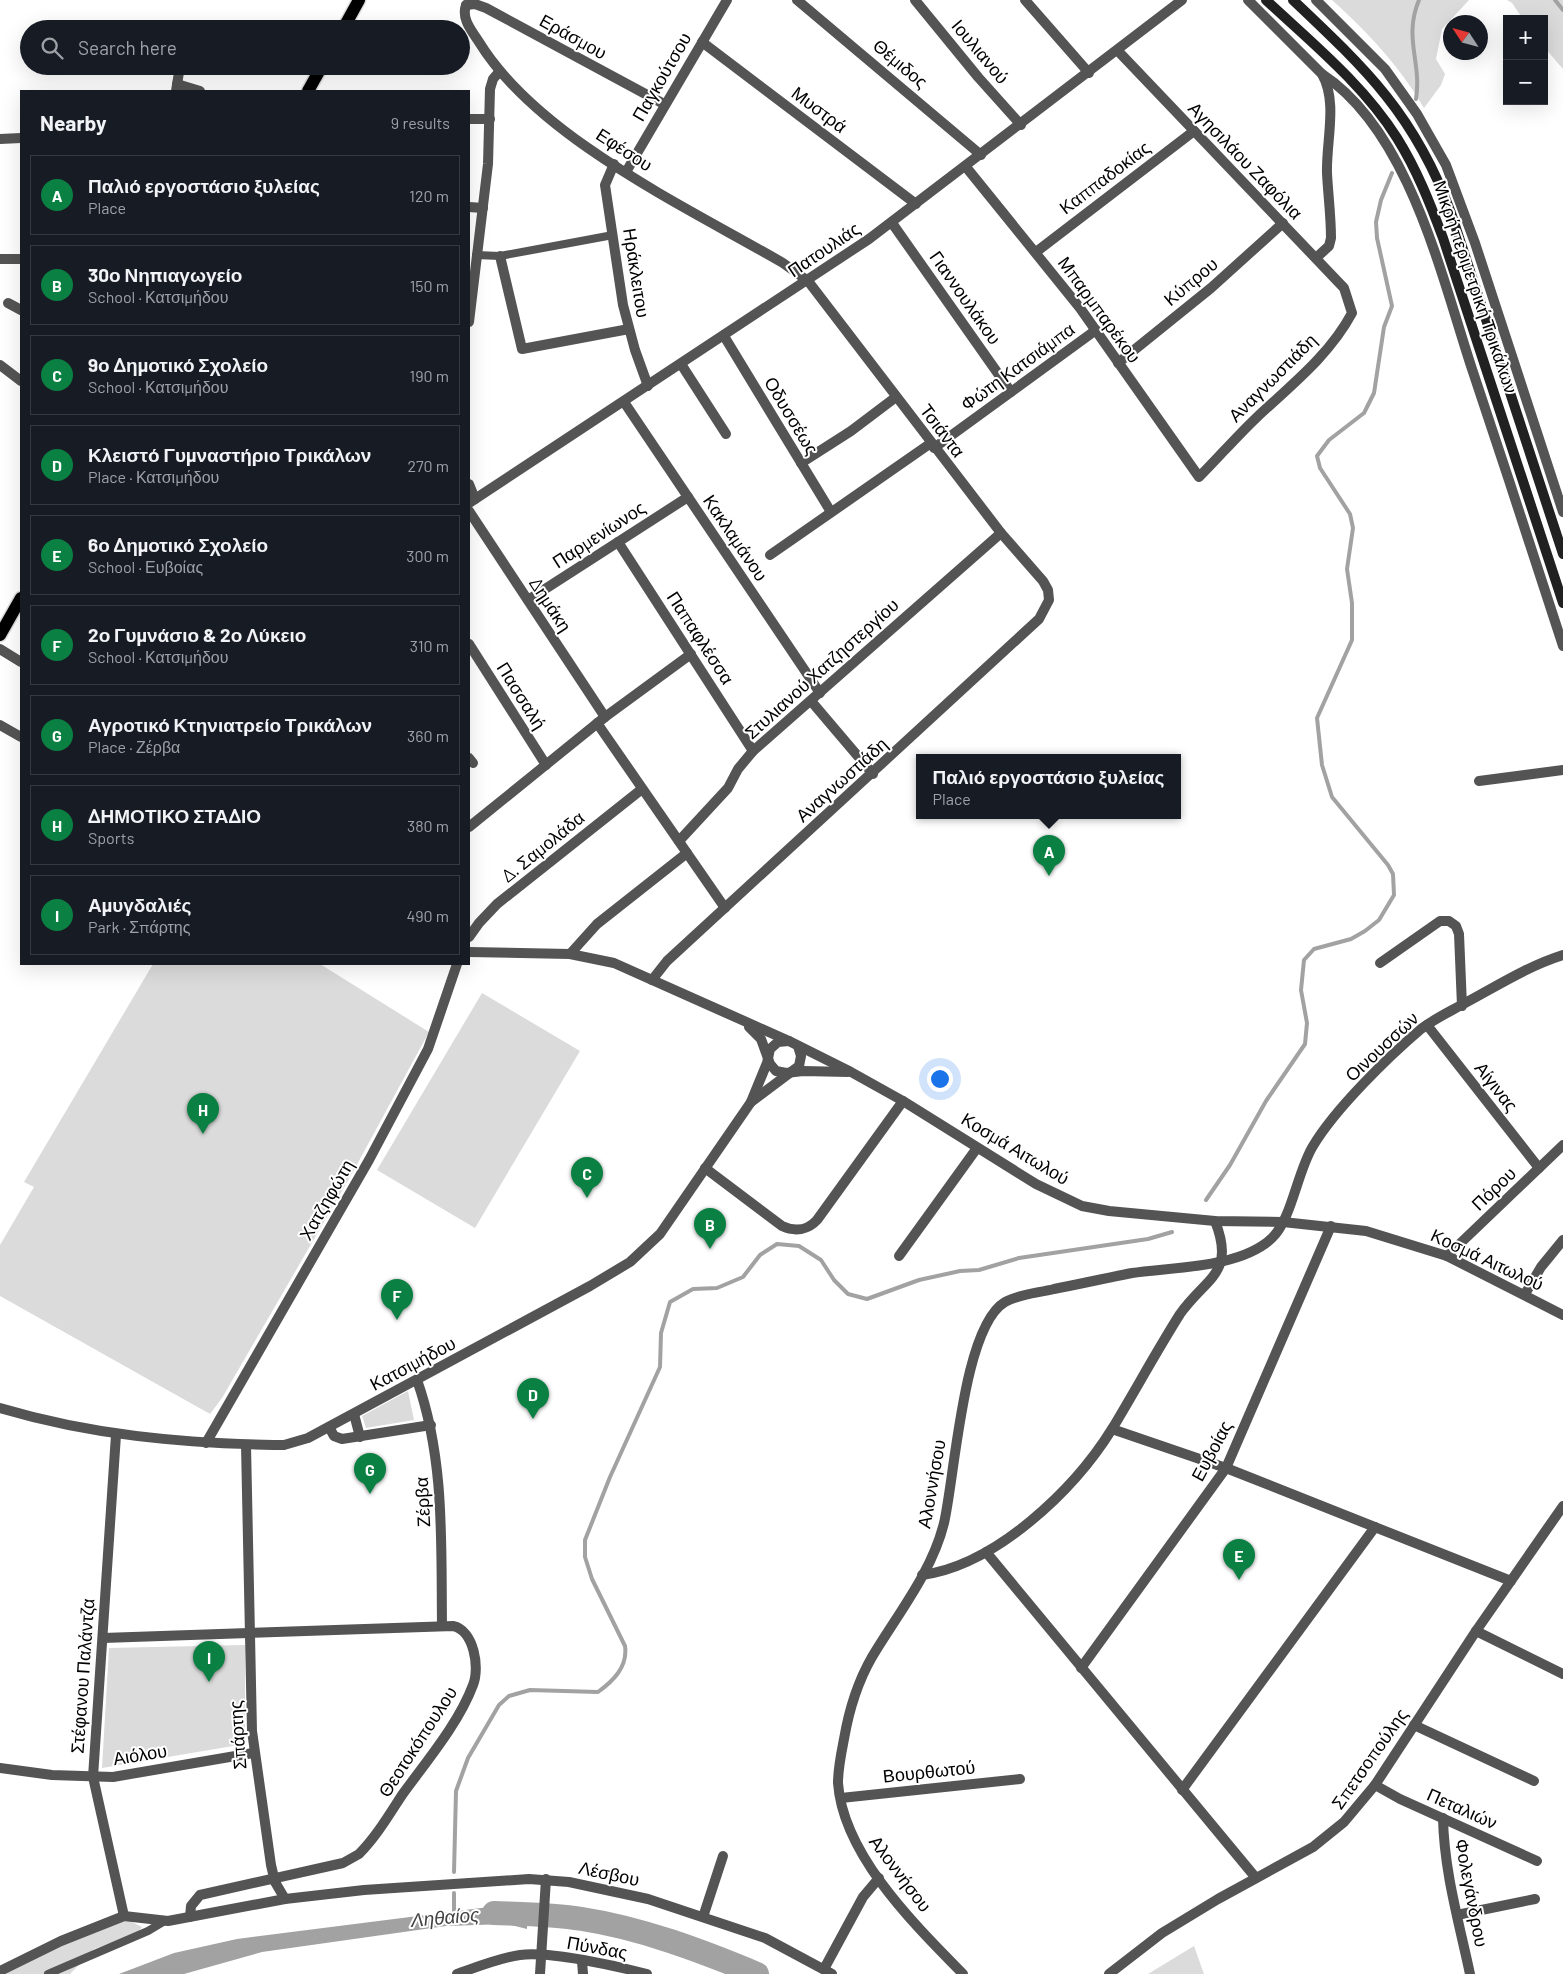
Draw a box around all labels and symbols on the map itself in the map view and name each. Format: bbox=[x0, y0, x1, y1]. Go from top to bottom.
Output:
street label: Εράσμου bbox=[536, 9, 611, 64]
street label: Ιουλιανού bbox=[948, 15, 1014, 88]
north arrow bbox=[1443, 15, 1488, 60]
street label: Παγκούτσου bbox=[627, 28, 695, 125]
street label: Θέμιδος bbox=[869, 34, 933, 93]
street label: Μυστρά bbox=[788, 81, 852, 137]
street label: Αγησιλάου Ζαφόλια bbox=[1184, 97, 1307, 224]
street label: Εφέσου bbox=[592, 123, 657, 175]
street label: Καππαδοκίας bbox=[1055, 136, 1154, 218]
street label: Μικρή περιμετρική Τρικάλων bbox=[1429, 177, 1523, 396]
street label: Πατουλιάς bbox=[783, 217, 864, 281]
street label: Ηράκλειτου bbox=[619, 226, 655, 319]
street label: Γιαννουλάκου bbox=[925, 246, 1006, 348]
street label: Μπαρμπαρέκου bbox=[1054, 252, 1146, 367]
street label: Κύπρου bbox=[1159, 252, 1222, 310]
street label: Φώτη Κατσιάμπα bbox=[956, 318, 1079, 415]
street label: Αναγνωστιάδη bbox=[1224, 329, 1321, 426]
street label: Οδυσσέως bbox=[760, 373, 824, 459]
street label: Τσιάντα bbox=[916, 400, 970, 461]
street label: Κακλαμάνου bbox=[699, 490, 773, 585]
street label: Παρμενίωνος bbox=[548, 496, 649, 572]
street label: Δημάκη bbox=[525, 573, 577, 636]
street label: Παπαφλέσσα bbox=[663, 587, 739, 688]
street label: Στυλιανού Χατζηστεργίου bbox=[740, 593, 903, 743]
street label: Πασσαλή bbox=[493, 658, 551, 733]
street label: Αναγνωστιάδη bbox=[791, 732, 892, 826]
street label: Δ. Σαμολάδα bbox=[496, 806, 588, 886]
pin: A bbox=[1033, 835, 1065, 876]
street label: Οινουσσών bbox=[1340, 1007, 1423, 1086]
street label: Αίγινας bbox=[1471, 1057, 1523, 1116]
your location bbox=[927, 1066, 953, 1092]
pin: H bbox=[187, 1093, 219, 1134]
street label: Κοσμά Αιτωλού bbox=[958, 1107, 1073, 1189]
street label: Χατζηφώτη bbox=[294, 1155, 358, 1244]
pin: C bbox=[571, 1157, 603, 1198]
street label: Πόρου bbox=[1467, 1162, 1520, 1215]
pin: B bbox=[694, 1208, 726, 1249]
street label: Κοσμά Αιτωλού bbox=[1428, 1223, 1547, 1295]
pin: F bbox=[381, 1279, 413, 1320]
street label: Κατσιμήδου bbox=[366, 1331, 459, 1395]
pin: D bbox=[517, 1378, 549, 1419]
street label: Ευβοίας bbox=[1186, 1416, 1236, 1485]
street label: Αλοννήσου bbox=[912, 1438, 950, 1530]
pin: G bbox=[354, 1453, 386, 1494]
street label: Ζέρβα bbox=[410, 1476, 434, 1528]
pin: E bbox=[1223, 1539, 1255, 1580]
street label: Στέφανου Παλάντζα bbox=[66, 1598, 98, 1754]
pin: I bbox=[193, 1641, 225, 1682]
street label: Θεοτοκόπουλου bbox=[373, 1682, 461, 1801]
street label: Σπάρτης bbox=[224, 1700, 250, 1770]
street label: Σπετσοπούλης bbox=[1326, 1704, 1412, 1813]
street label: Αιόλου bbox=[111, 1739, 168, 1769]
street label: Βουρθωτού bbox=[882, 1755, 976, 1787]
street label: Πεταλιών bbox=[1424, 1783, 1501, 1833]
street label: Αλοννήσου bbox=[865, 1831, 937, 1916]
street label: Φολεγάνδρου bbox=[1451, 1837, 1493, 1949]
street label: Λέσβου bbox=[577, 1856, 642, 1890]
water label: Ληθαίος bbox=[409, 1902, 481, 1931]
street label: Πύνδας bbox=[565, 1931, 629, 1963]

